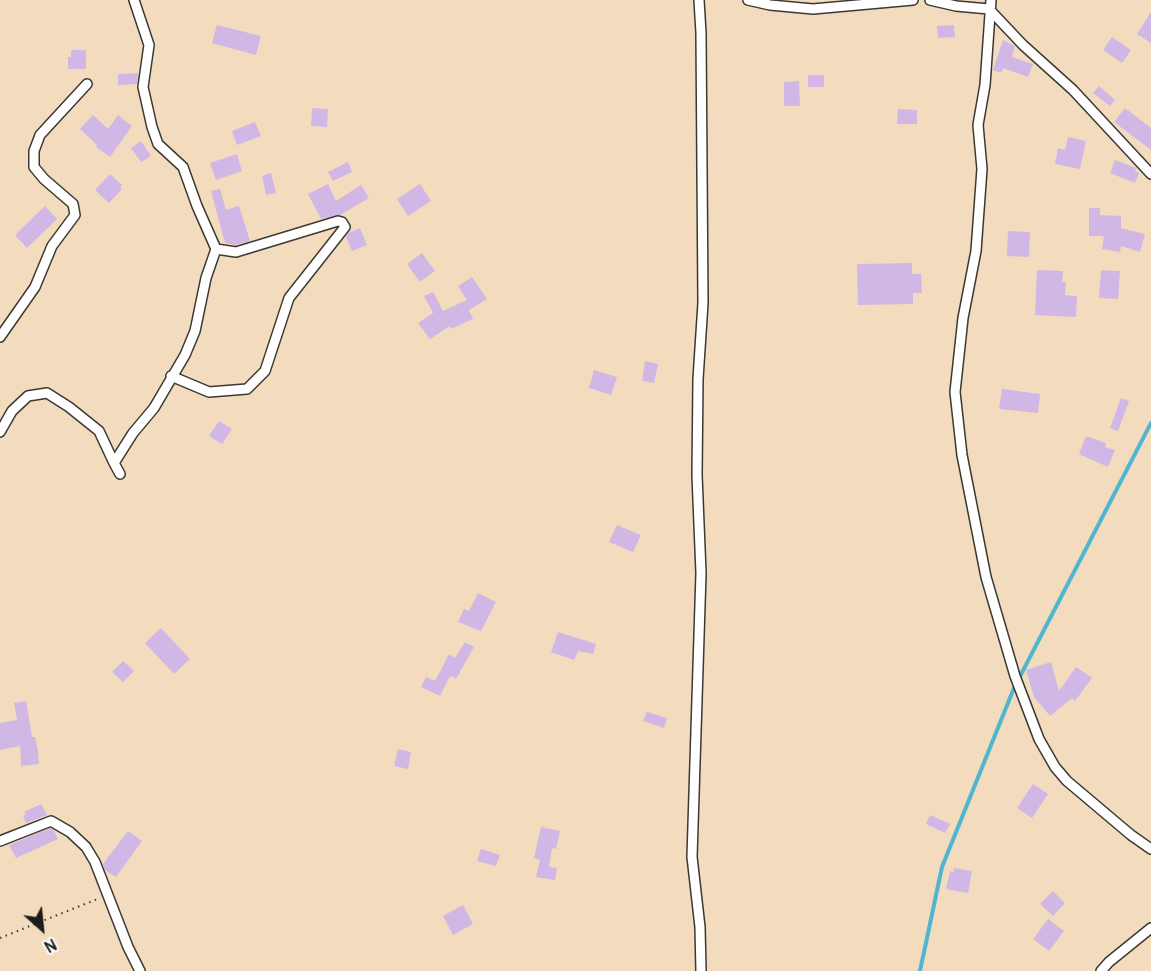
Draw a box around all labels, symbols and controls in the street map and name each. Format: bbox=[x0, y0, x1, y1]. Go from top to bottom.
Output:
north arrow bbox=[12, 899, 72, 959]
text: N bbox=[41, 934, 60, 956]

